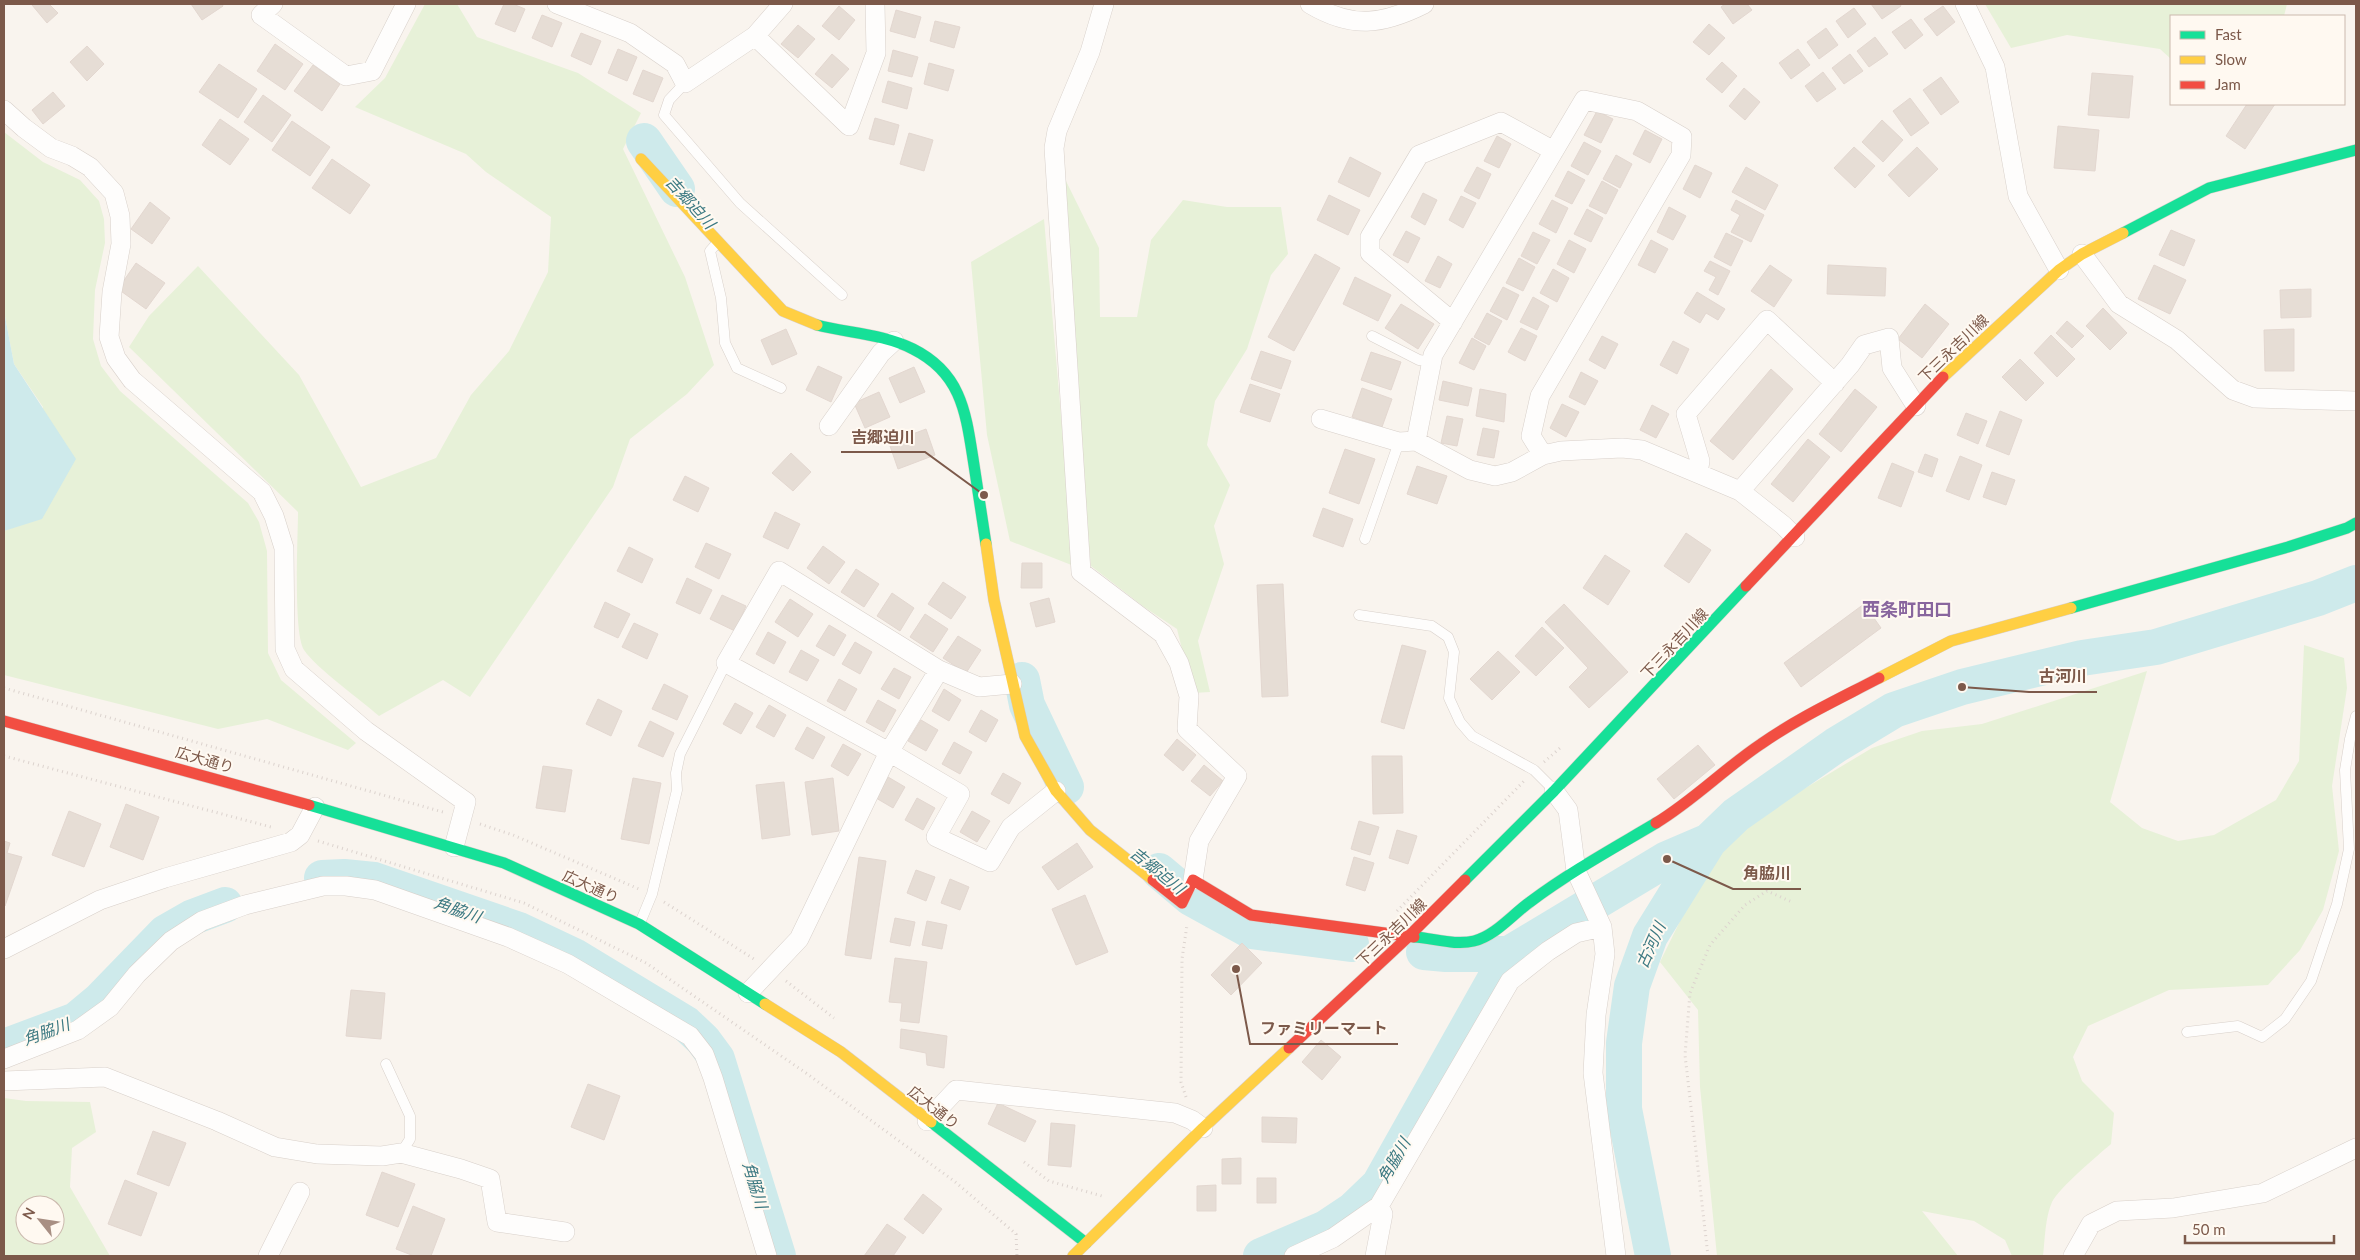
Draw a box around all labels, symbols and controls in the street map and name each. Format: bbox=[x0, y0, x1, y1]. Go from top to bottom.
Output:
legend bbox=[2170, 15, 2345, 105]
text: Fast bbox=[2215, 25, 2242, 43]
text: Slow bbox=[2215, 50, 2247, 68]
text: Jam bbox=[2215, 75, 2241, 93]
water label: 吉郷迫川 bbox=[663, 172, 721, 234]
street label: 下三永吉川線 bbox=[1914, 310, 1992, 386]
callout: 吉郷迫川 bbox=[841, 421, 925, 452]
text: 吉郷迫川 bbox=[851, 427, 915, 446]
district label: 西条町田口 bbox=[1862, 598, 1952, 620]
street label: 下三永吉川線 bbox=[1637, 604, 1711, 682]
callout: 古河川 bbox=[2029, 661, 2097, 692]
text: 古河川 bbox=[2039, 666, 2087, 685]
street label: 広大通り bbox=[174, 742, 236, 776]
water label: 吉郷迫川 bbox=[1127, 842, 1190, 899]
callout: 角脇川 bbox=[1733, 858, 1801, 889]
text: 角脇川 bbox=[1743, 863, 1791, 882]
street label: 広大通り bbox=[560, 866, 622, 906]
water label: 角脇川 bbox=[432, 892, 486, 926]
street label: 下三永吉川線 bbox=[1352, 894, 1430, 970]
water label: 古河川 bbox=[1632, 917, 1669, 971]
water label: 角脇川 bbox=[20, 1013, 74, 1048]
callout: ファミリーマート bbox=[1250, 1013, 1398, 1044]
text: ファミリーマート bbox=[1260, 1018, 1388, 1037]
street label: 広大通り bbox=[905, 1081, 963, 1133]
water label: 角脇川 bbox=[1373, 1133, 1414, 1186]
water label: 角脇川 bbox=[740, 1159, 773, 1213]
north arrow bbox=[15, 1195, 65, 1245]
text: N bbox=[18, 1204, 38, 1222]
scale bar bbox=[2185, 1212, 2334, 1244]
text: 50 m bbox=[2192, 1220, 2226, 1238]

